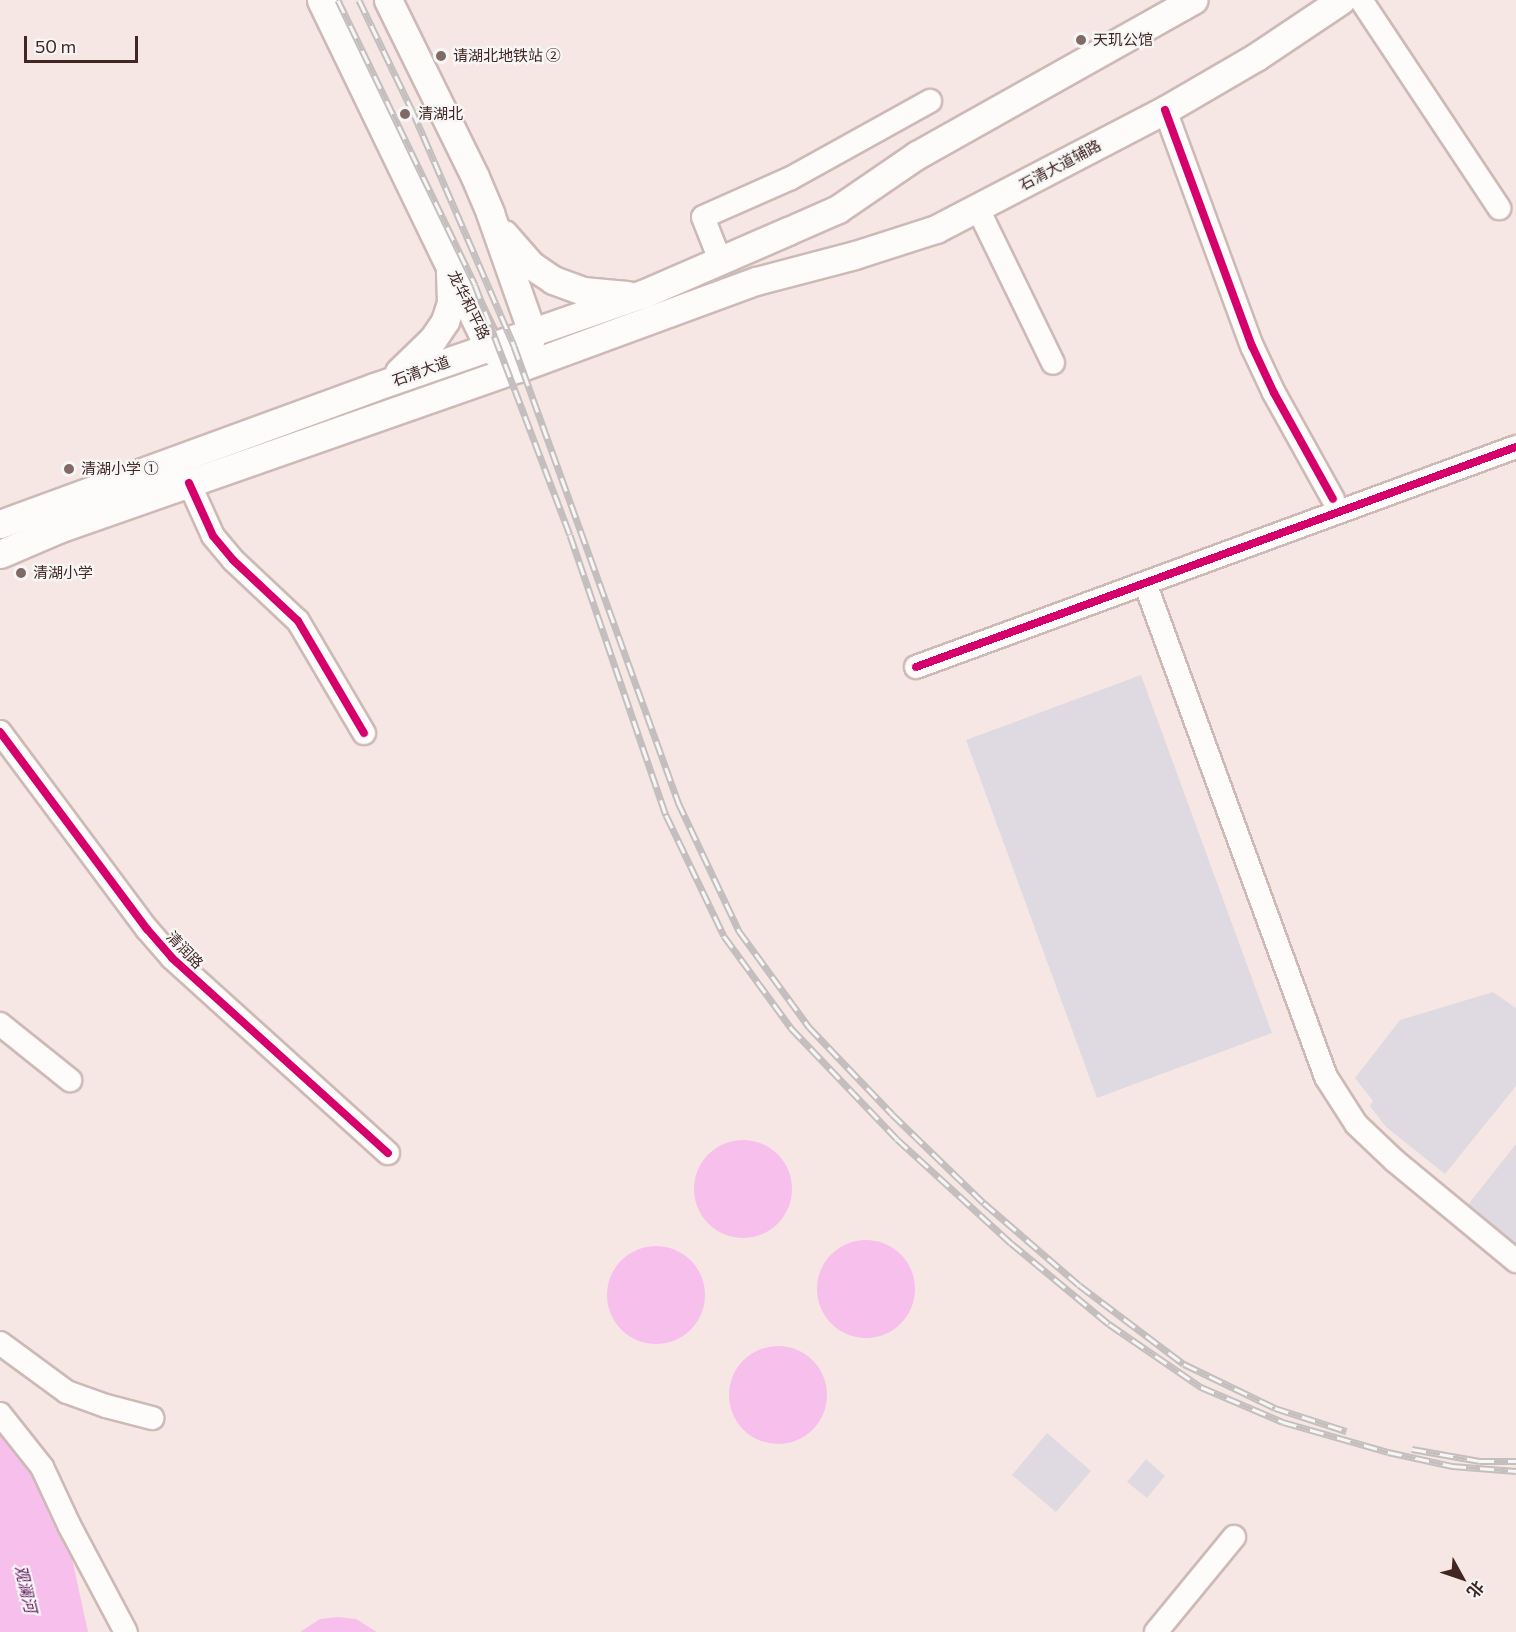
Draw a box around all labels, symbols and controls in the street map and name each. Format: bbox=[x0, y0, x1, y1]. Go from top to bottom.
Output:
scale bar bbox=[27, 24, 141, 62]
place label: 天玑公馆 bbox=[1093, 31, 1153, 49]
marker: 天玑公馆 bbox=[1074, 33, 1088, 47]
text: 50 m bbox=[35, 35, 76, 57]
place label: 请湖北地铁站 ② bbox=[453, 47, 561, 65]
marker: 请湖北地铁站 ② bbox=[434, 49, 448, 63]
marker: 清湖北 bbox=[396, 105, 414, 123]
place label: 清湖北 bbox=[418, 105, 463, 123]
street label: 石清大道辅路 bbox=[1016, 136, 1104, 194]
street label: 龙华和平路 bbox=[444, 267, 494, 343]
street label: 石清大道 bbox=[390, 352, 452, 390]
place label: 清湖小学 ① bbox=[81, 460, 159, 478]
marker: 清湖小学 ① bbox=[62, 462, 76, 476]
place label: 清湖小学 bbox=[33, 564, 93, 582]
marker: 清湖小学 bbox=[14, 566, 28, 580]
street label: 清润路 bbox=[163, 928, 207, 972]
north arrow bbox=[1432, 1548, 1492, 1608]
water label: 观澜河 bbox=[11, 1563, 41, 1615]
text: 北 bbox=[1464, 1578, 1489, 1602]

